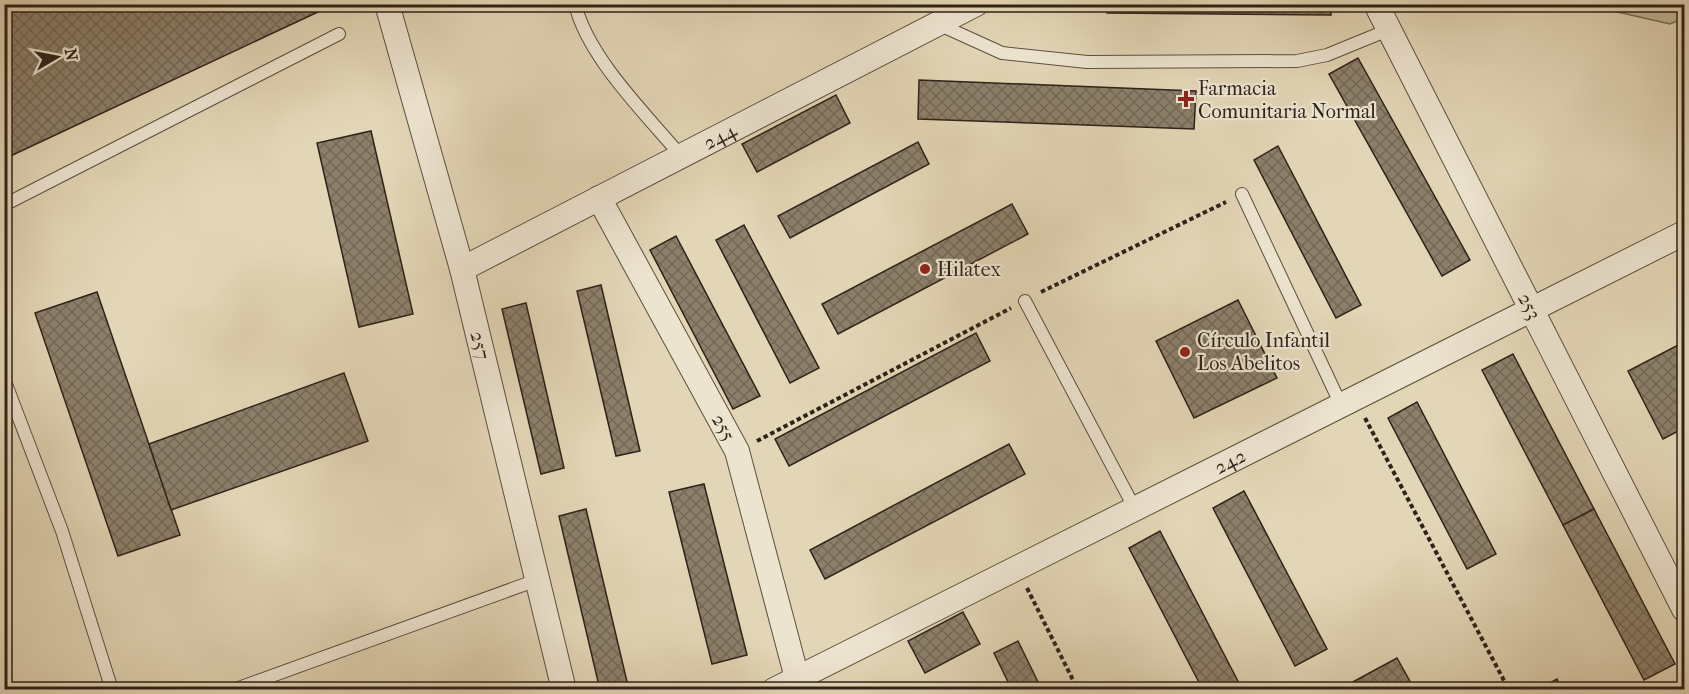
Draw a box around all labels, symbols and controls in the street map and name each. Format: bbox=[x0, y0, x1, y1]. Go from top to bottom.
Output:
north arrow bbox=[27, 27, 87, 87]
text: N bbox=[61, 47, 82, 63]
place label: Farmacia Comunitaria Normal bbox=[1198, 77, 1376, 123]
marker: Farmacia Comunitaria Normal bbox=[1179, 92, 1193, 106]
street label: 244 bbox=[699, 118, 741, 154]
place label: Hilatex bbox=[937, 258, 1001, 281]
marker: Hilatex bbox=[918, 262, 932, 276]
street label: 253 bbox=[1513, 289, 1546, 323]
street label: 257 bbox=[466, 329, 495, 362]
place label: Círculo Infantil Los Abelitos bbox=[1197, 329, 1330, 375]
marker: Círculo Infantil Los Abelitos bbox=[1178, 345, 1192, 359]
street label: 255 bbox=[707, 410, 741, 445]
street label: 242 bbox=[1210, 444, 1249, 479]

